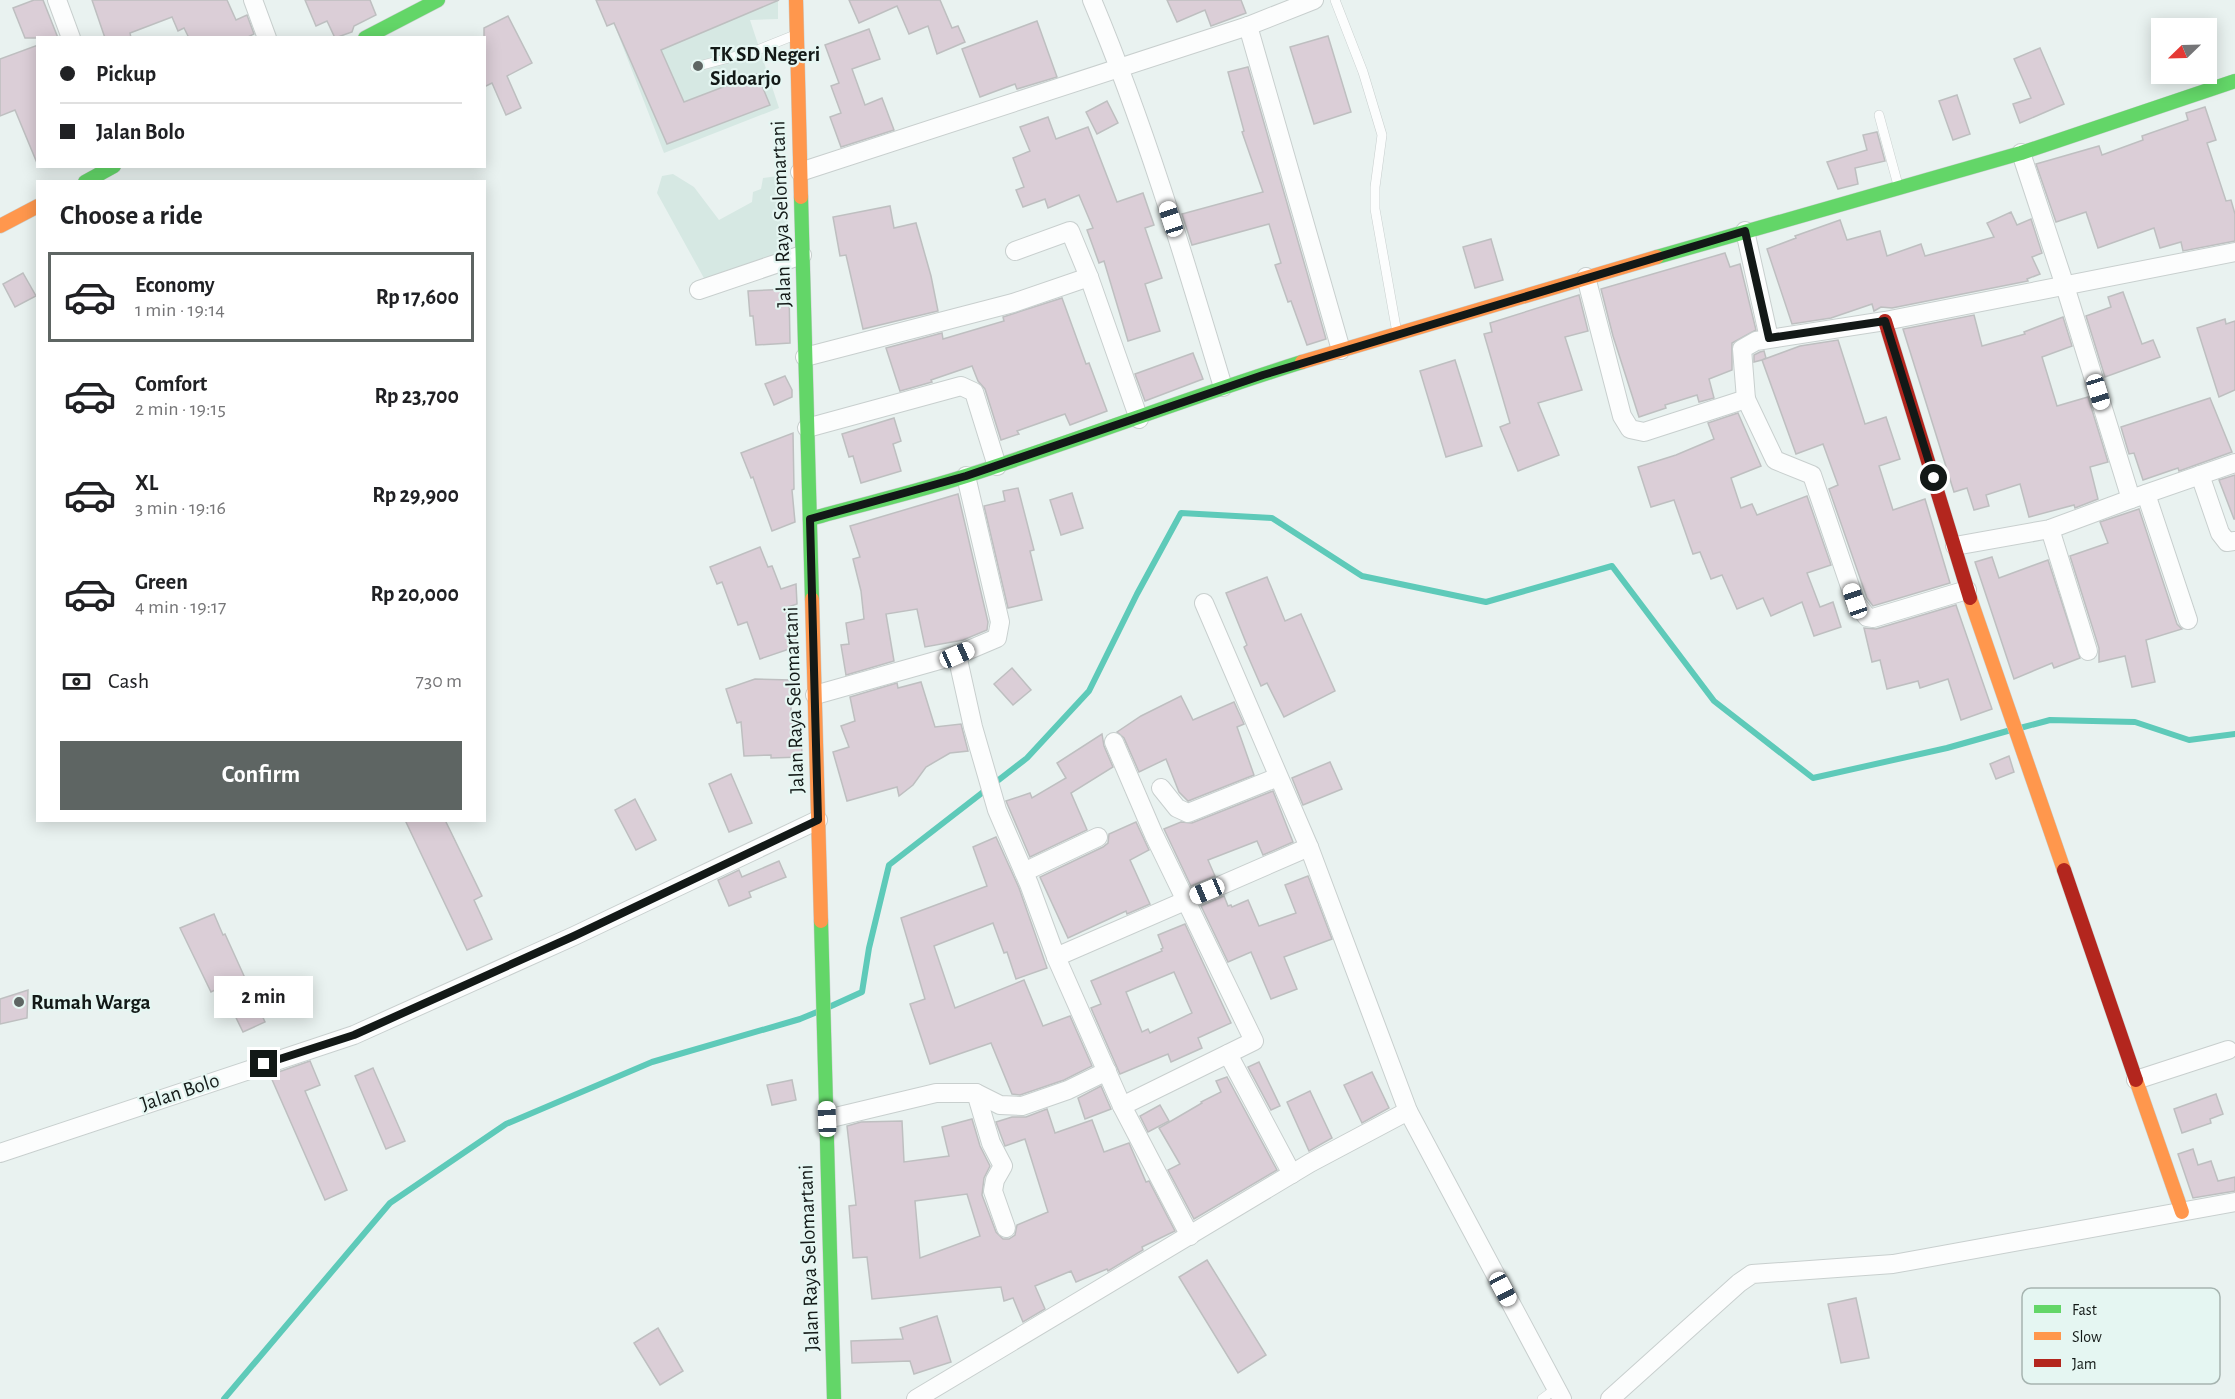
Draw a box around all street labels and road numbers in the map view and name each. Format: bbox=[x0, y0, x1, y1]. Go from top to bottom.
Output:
street label: Jalan Raya Selomartani bbox=[767, 120, 795, 308]
street label: Jalan Raya Selomartani bbox=[780, 606, 808, 794]
street label: Jalan Bolo bbox=[138, 1069, 222, 1115]
street label: Jalan Raya Selomartani bbox=[795, 1164, 823, 1352]

